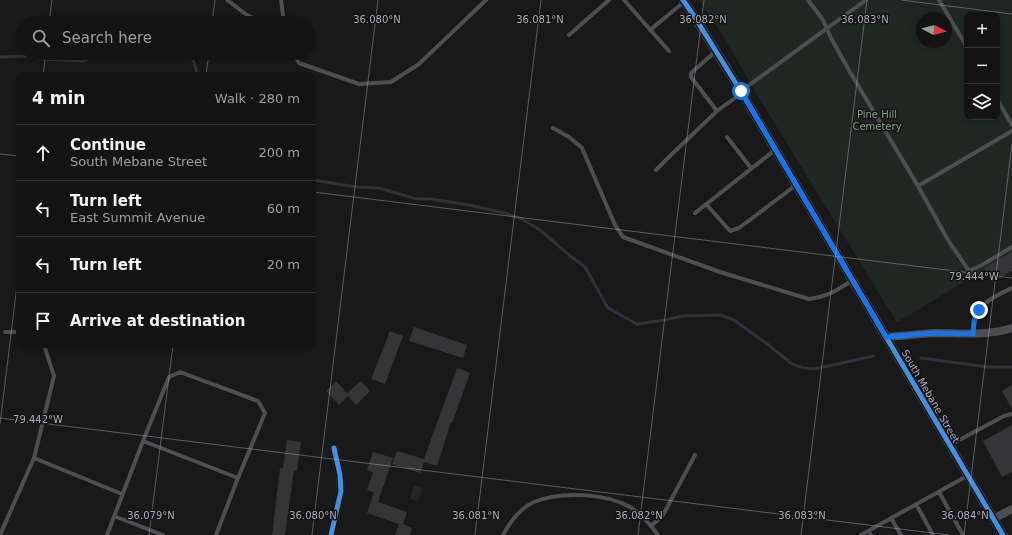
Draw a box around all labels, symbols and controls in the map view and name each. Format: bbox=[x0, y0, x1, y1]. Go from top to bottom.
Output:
north arrow bbox=[916, 12, 952, 48]
map controls bbox=[964, 12, 1000, 120]
button: + bbox=[964, 12, 1000, 48]
text: 36.080°N bbox=[353, 14, 401, 25]
text: 36.081°N bbox=[516, 14, 564, 25]
text: 36.082°N bbox=[679, 14, 727, 25]
text: 36.083°N bbox=[841, 14, 889, 25]
search box bbox=[16, 16, 316, 60]
icon: search bbox=[30, 27, 52, 49]
text: Search here bbox=[62, 29, 152, 47]
button: − bbox=[964, 48, 1000, 84]
route start bbox=[732, 82, 750, 100]
button: layers bbox=[964, 84, 1000, 120]
text: 4 min bbox=[32, 88, 85, 108]
text: Walk · 280 m bbox=[215, 91, 300, 106]
park label: Pine Hill Cemetery bbox=[852, 109, 902, 132]
text: Continue bbox=[70, 136, 146, 154]
icon: ahead bbox=[32, 142, 54, 164]
text: 200 m bbox=[258, 145, 300, 160]
text: South Mebane Street bbox=[70, 154, 207, 169]
text: Turn left bbox=[70, 192, 142, 210]
icon: left bbox=[32, 198, 54, 220]
text: 60 m bbox=[267, 201, 300, 216]
text: East Summit Avenue bbox=[70, 210, 205, 225]
icon: left bbox=[32, 254, 54, 276]
text: Turn left bbox=[70, 256, 142, 274]
text: 20 m bbox=[267, 257, 300, 272]
text: 79.444°W bbox=[949, 271, 999, 282]
route end bbox=[970, 301, 988, 319]
icon: arrive bbox=[32, 310, 54, 332]
text: Arrive at destination bbox=[70, 312, 245, 330]
street label: South Mebane Street bbox=[899, 348, 962, 445]
text: 79.442°W bbox=[13, 414, 63, 425]
text: 36.079°N bbox=[127, 510, 175, 521]
text: 36.080°N bbox=[289, 510, 337, 521]
text: 36.081°N bbox=[452, 510, 500, 521]
text: 36.082°N bbox=[615, 510, 663, 521]
text: 36.083°N bbox=[778, 510, 826, 521]
text: 36.084°N bbox=[941, 510, 989, 521]

